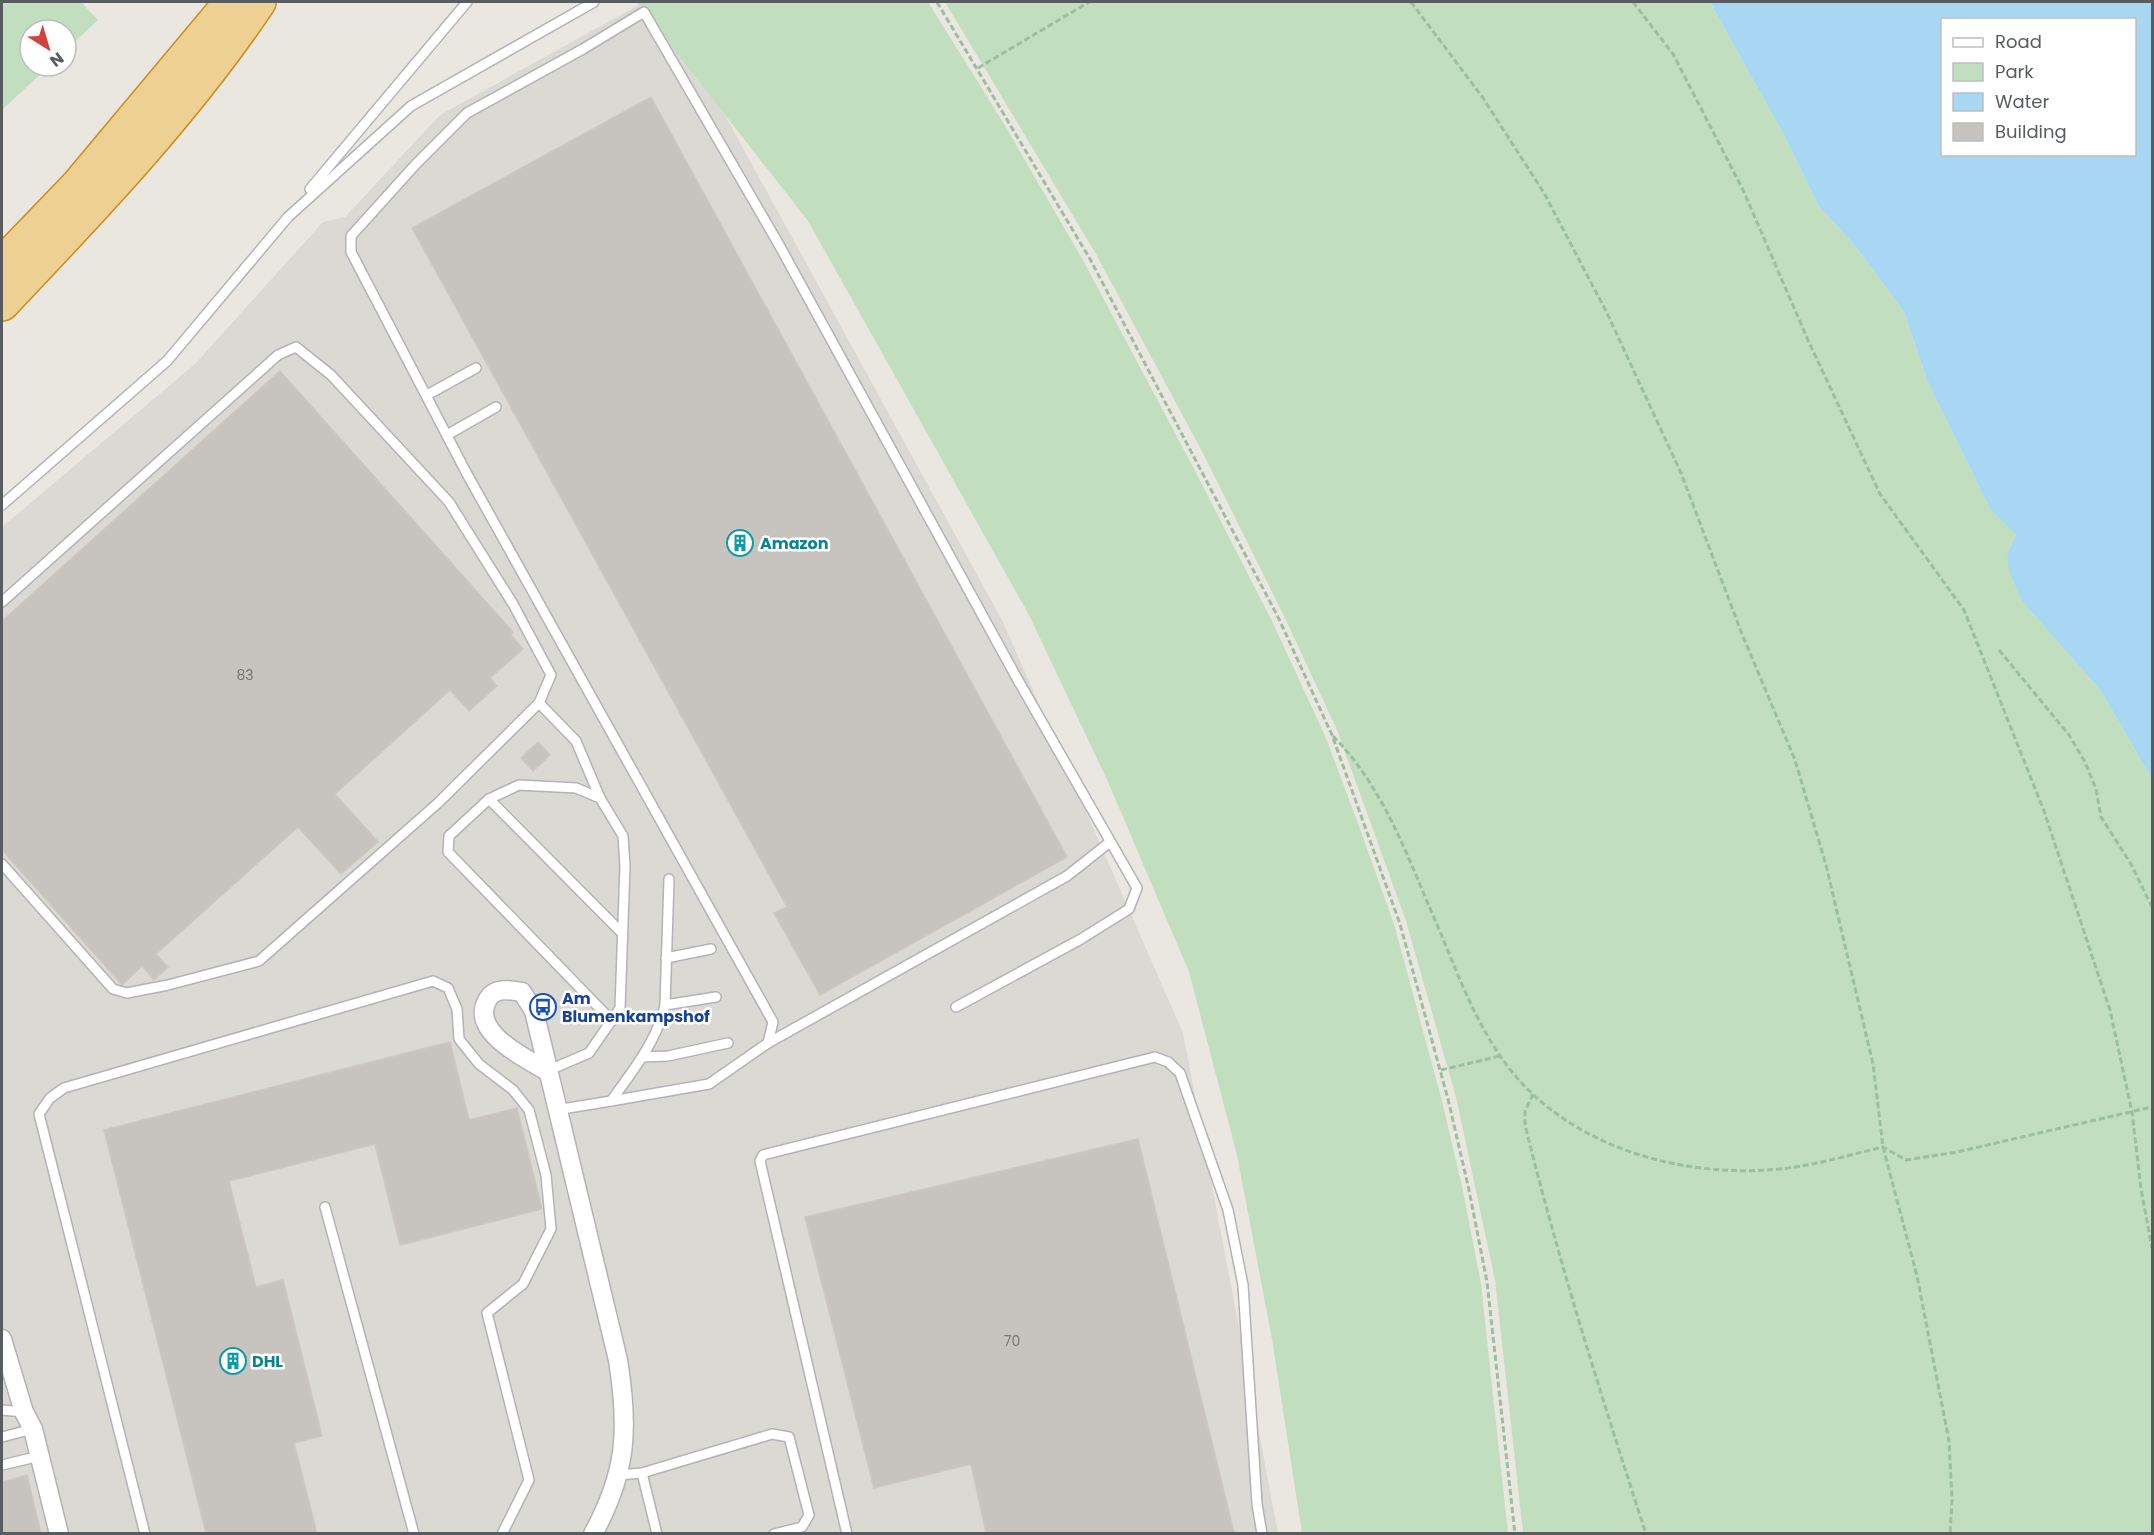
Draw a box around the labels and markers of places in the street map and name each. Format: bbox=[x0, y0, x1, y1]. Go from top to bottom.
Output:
building icon: Amazon bbox=[725, 528, 755, 558]
place label: Amazon bbox=[760, 532, 829, 555]
place label: Am Blumenkampshof bbox=[562, 987, 710, 1028]
bus stop icon: Am Blumenkampshof bbox=[528, 992, 558, 1022]
building icon: DHL bbox=[218, 1346, 248, 1376]
place label: DHL bbox=[252, 1350, 283, 1373]

